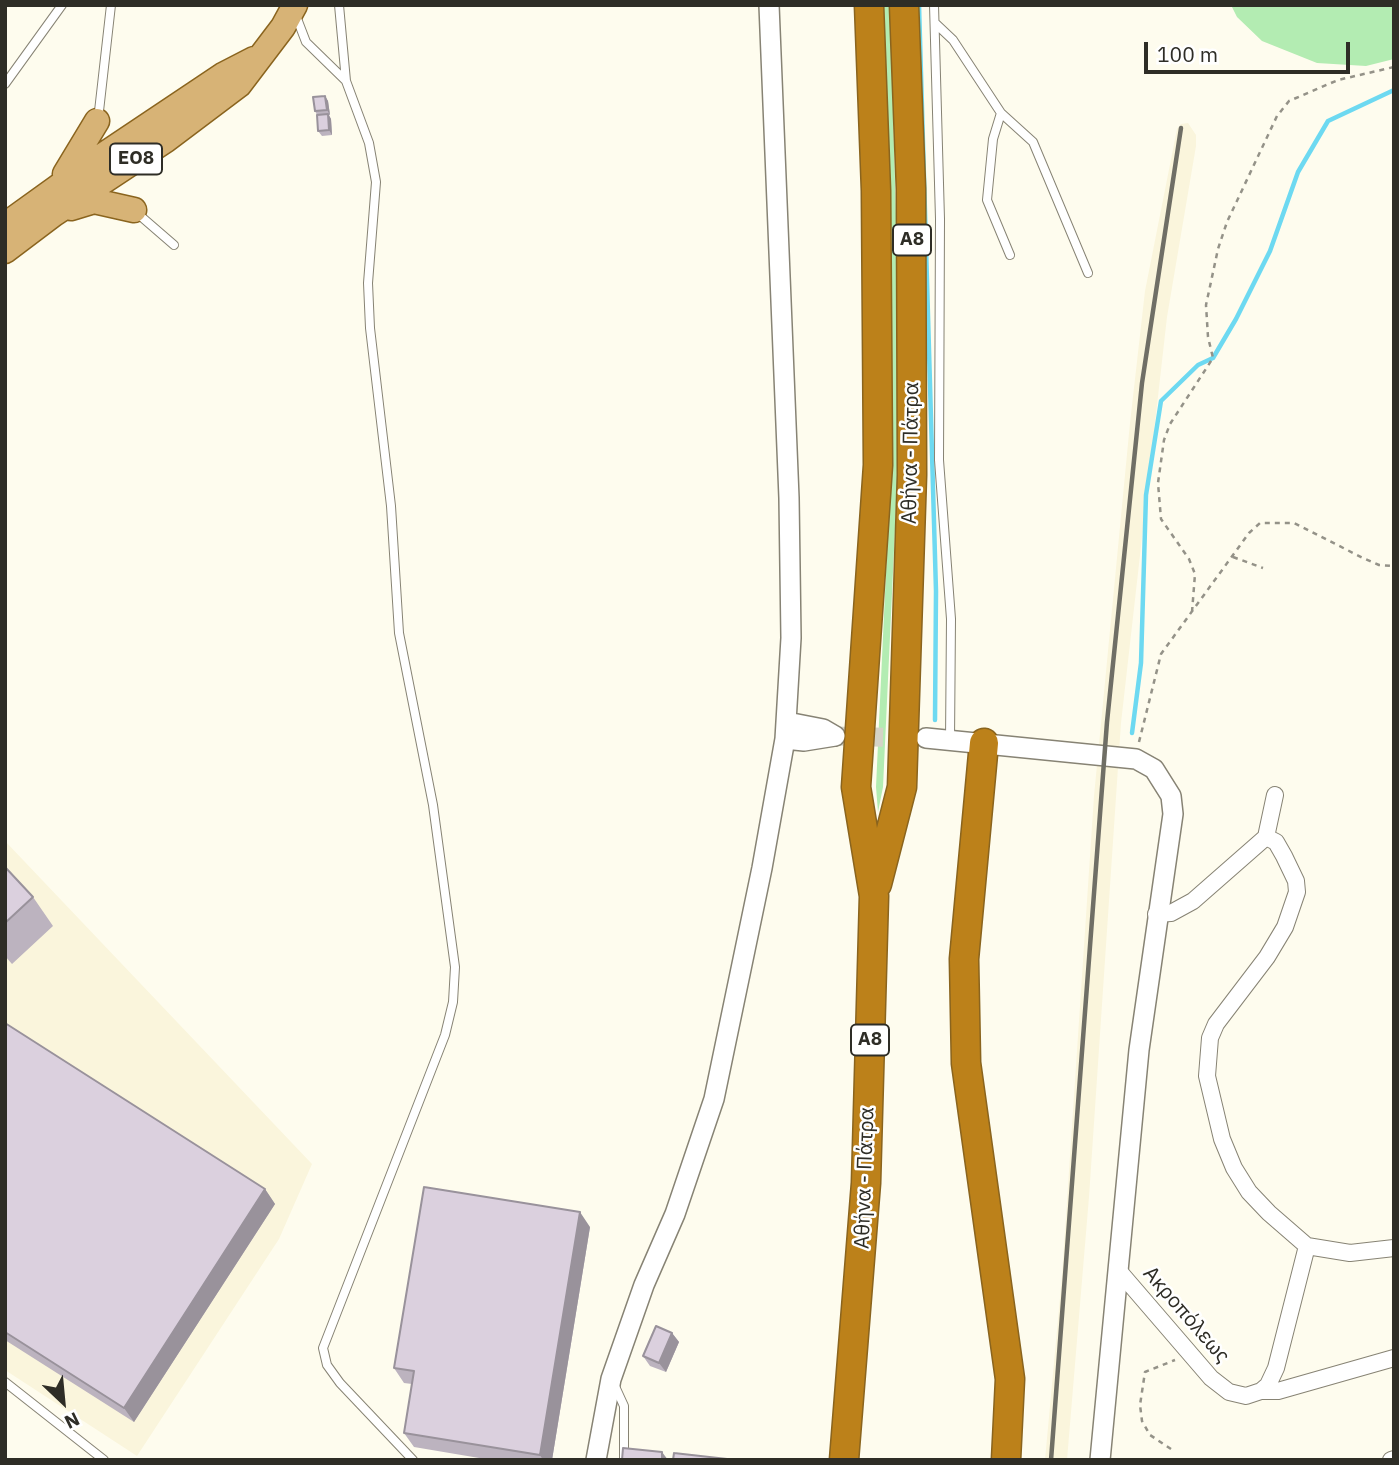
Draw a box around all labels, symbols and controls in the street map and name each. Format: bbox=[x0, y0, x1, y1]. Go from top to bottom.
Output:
scale bar bbox=[1147, 28, 1354, 72]
text: 100 m bbox=[1157, 40, 1218, 68]
road number: ΕΟ8 bbox=[110, 144, 162, 174]
road number: Α8 bbox=[893, 224, 931, 256]
street label: Αθήνα - Πάτρα bbox=[897, 382, 925, 524]
road number: Α8 bbox=[851, 1024, 889, 1056]
street label: Αθήνα - Πάτρα bbox=[850, 1107, 880, 1249]
street label: Ακροπόλεως bbox=[1137, 1262, 1235, 1368]
north arrow bbox=[28, 1367, 98, 1437]
text: N bbox=[61, 1407, 84, 1435]

